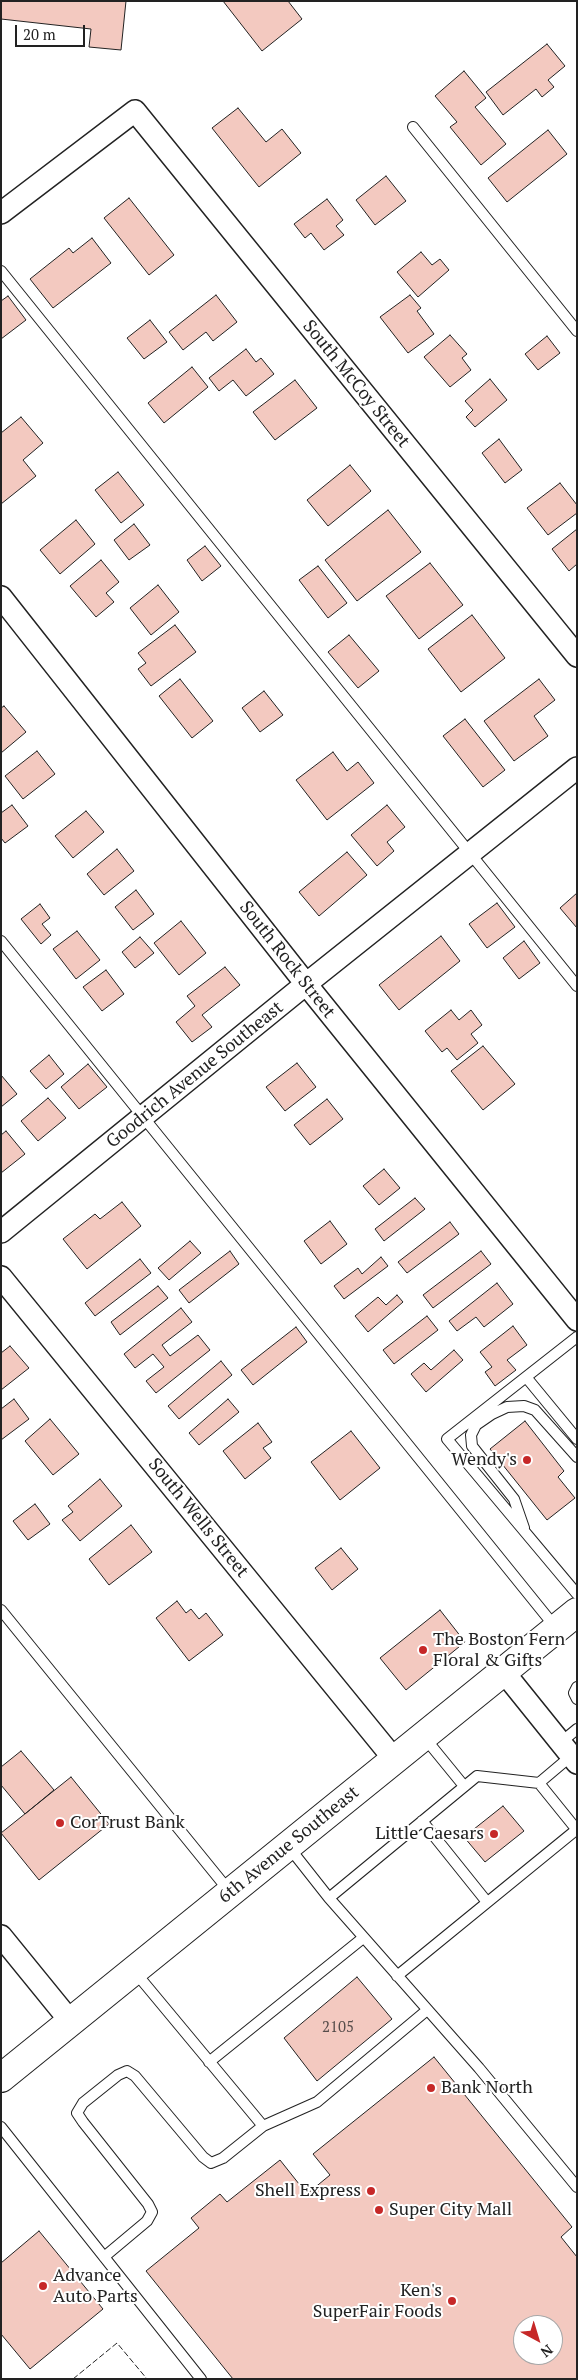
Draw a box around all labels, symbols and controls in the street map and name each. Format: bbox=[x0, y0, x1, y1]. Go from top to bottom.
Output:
scale bar bbox=[18, 15, 88, 47]
text: 20 m bbox=[23, 24, 56, 44]
street label: South McCoy Street bbox=[298, 316, 414, 452]
street label: South Rock Street bbox=[235, 897, 339, 1023]
street label: Goodrich Avenue Southeast bbox=[102, 997, 288, 1153]
place label: Wendy's bbox=[451, 1449, 517, 1471]
street label: South Wells Street bbox=[143, 1454, 253, 1582]
marker: Wendy's bbox=[521, 1454, 533, 1466]
place label: The Boston Fern Floral & Gifts bbox=[433, 1629, 565, 1672]
marker: The Boston Fern Floral & Gifts bbox=[417, 1644, 429, 1656]
street label: 6th Avenue Southeast bbox=[214, 1782, 364, 1908]
place label: CorTrust Bank bbox=[70, 1812, 185, 1834]
marker: CorTrust Bank bbox=[54, 1817, 66, 1829]
place label: Little Caesars bbox=[375, 1823, 484, 1845]
marker: Little Caesars bbox=[488, 1828, 500, 1840]
house number: 2105 bbox=[322, 2019, 354, 2037]
place label: Bank North bbox=[441, 2077, 533, 2099]
marker: Bank North bbox=[425, 2082, 437, 2094]
place label: Shell Express bbox=[255, 2180, 361, 2202]
marker: Shell Express bbox=[365, 2185, 377, 2197]
place label: Super City Mall bbox=[389, 2199, 512, 2221]
marker: Super City Mall bbox=[373, 2204, 385, 2216]
place label: Advance Auto Parts bbox=[53, 2265, 138, 2308]
marker: Advance Auto Parts bbox=[37, 2280, 49, 2292]
place label: Ken's SuperFair Foods bbox=[313, 2280, 442, 2322]
marker: Ken's SuperFair Foods bbox=[446, 2295, 458, 2307]
north arrow bbox=[513, 2315, 563, 2365]
text: N bbox=[537, 2341, 557, 2362]

